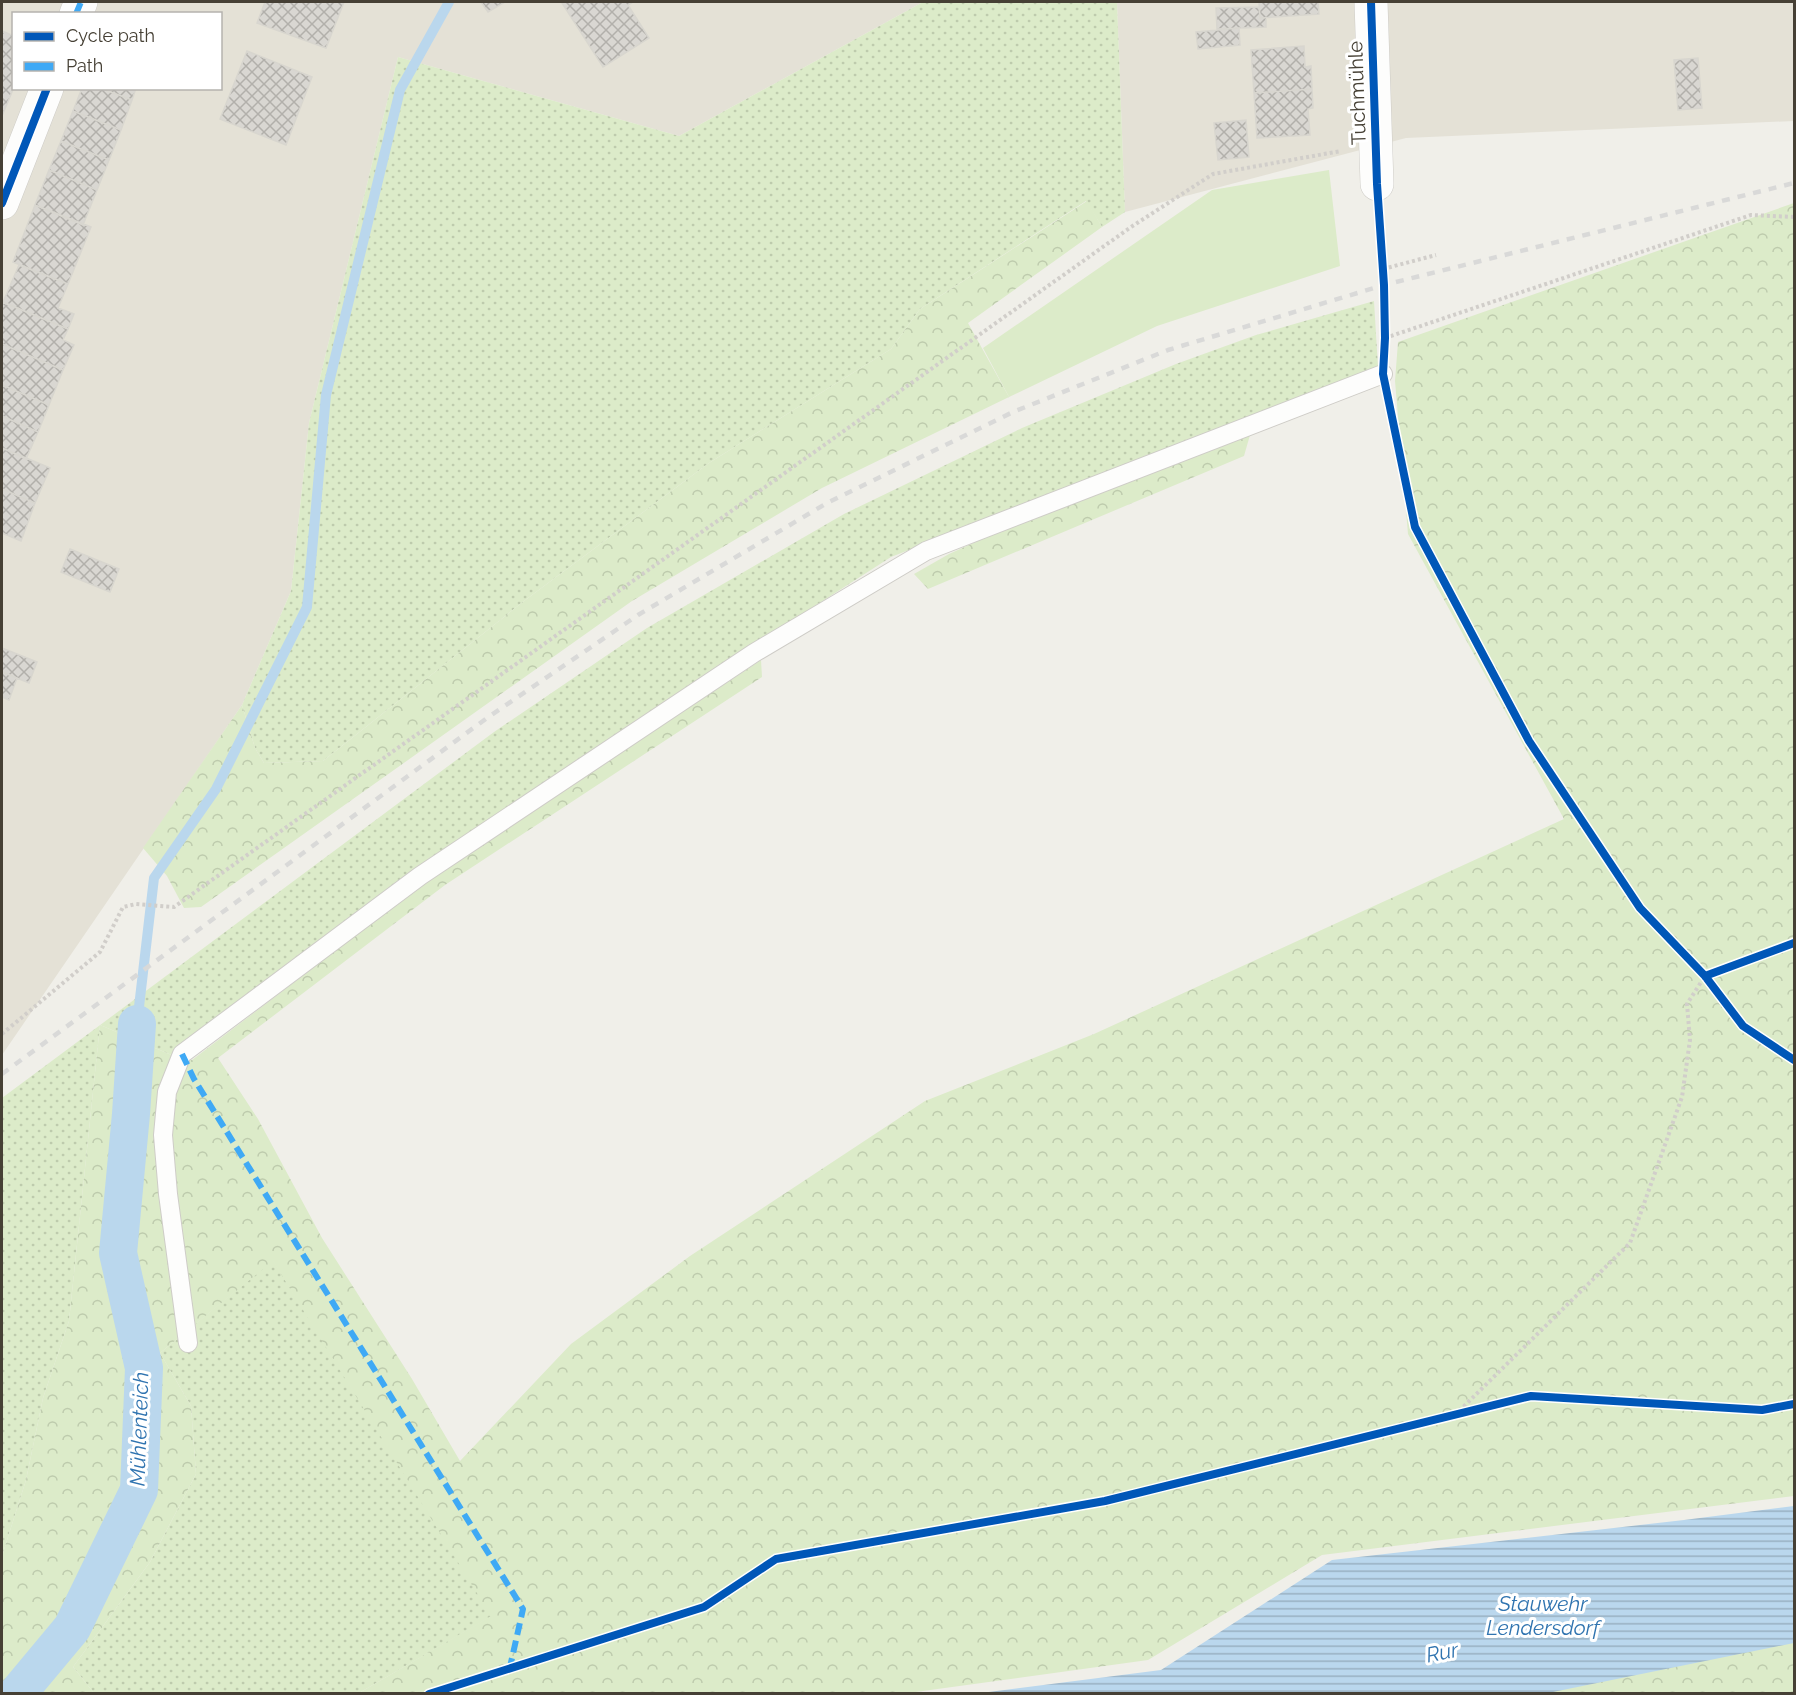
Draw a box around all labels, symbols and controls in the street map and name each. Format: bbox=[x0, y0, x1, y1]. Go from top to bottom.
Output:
legend bbox=[12, 12, 222, 90]
text: Cycle path bbox=[66, 25, 155, 46]
street label: Tuchmühle bbox=[1343, 40, 1371, 145]
text: Path bbox=[66, 55, 103, 76]
water label: Mühlenteich bbox=[125, 1371, 153, 1487]
water label: Stauwehr Lendersdorf bbox=[1486, 1591, 1603, 1640]
water label: Rur bbox=[1424, 1637, 1461, 1667]

